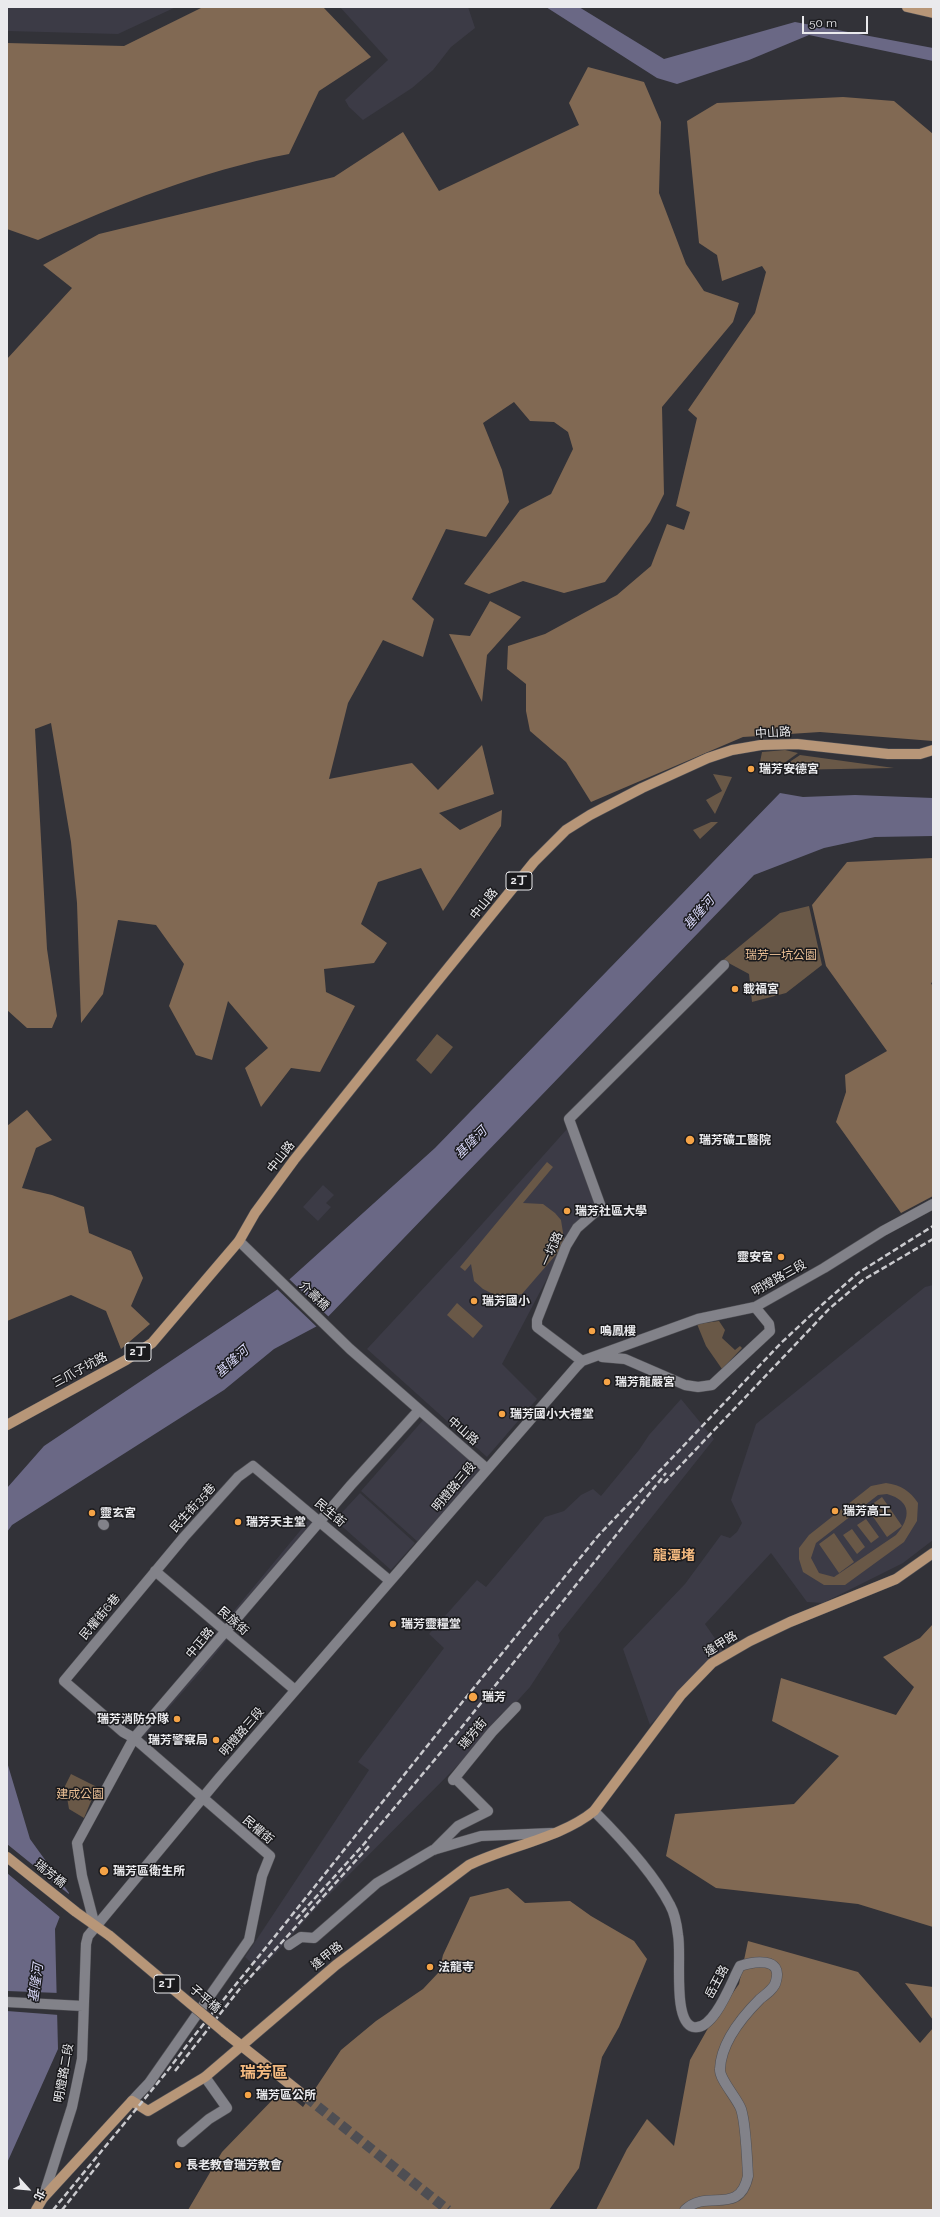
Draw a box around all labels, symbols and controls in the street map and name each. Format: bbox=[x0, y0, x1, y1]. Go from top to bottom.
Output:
scale bar bbox=[804, 8, 870, 34]
text: 50 m bbox=[809, 16, 837, 30]
street label: 中山路 bbox=[755, 725, 791, 741]
place label: 瑞芳安德宮 bbox=[759, 762, 819, 776]
marker: 瑞芳安德宮 bbox=[746, 764, 756, 774]
road number: 2丁 bbox=[506, 872, 532, 890]
street label: 中山路 bbox=[467, 885, 501, 923]
water label: 基隆河 bbox=[680, 893, 718, 933]
park label: 瑞芳一坑公園 bbox=[745, 948, 817, 962]
place label: 載福宮 bbox=[743, 982, 779, 996]
marker: 載福宮 bbox=[730, 984, 740, 994]
water label: 基隆河 bbox=[452, 1124, 490, 1162]
place label: 瑞芳礦工醫院 bbox=[699, 1133, 771, 1147]
marker: 瑞芳礦工醫院 bbox=[684, 1134, 696, 1146]
street label: 中山路 bbox=[264, 1138, 298, 1176]
place label: 瑞芳社區大學 bbox=[575, 1204, 647, 1218]
marker: 瑞芳社區大學 bbox=[562, 1206, 572, 1216]
street label: 一坑路 bbox=[538, 1230, 566, 1268]
place label: 靈安宮 bbox=[737, 1250, 773, 1264]
marker: 靈安宮 bbox=[776, 1252, 786, 1262]
street label: 明燈路三段 bbox=[749, 1257, 809, 1299]
street label: 介壽橋 bbox=[296, 1278, 332, 1314]
place label: 瑞芳國小 bbox=[482, 1294, 530, 1308]
marker: 瑞芳國小 bbox=[469, 1296, 479, 1306]
place label: 鳴鳳樓 bbox=[600, 1324, 636, 1338]
marker: 鳴鳳樓 bbox=[587, 1326, 597, 1336]
road number: 2丁 bbox=[125, 1343, 151, 1361]
water label: 基隆河 bbox=[212, 1343, 252, 1381]
street label: 三爪子坑路 bbox=[50, 1350, 110, 1390]
place label: 瑞芳龍嚴宮 bbox=[615, 1375, 675, 1389]
marker: 瑞芳龍嚴宮 bbox=[602, 1377, 612, 1387]
place label: 瑞芳國小大禮堂 bbox=[510, 1407, 594, 1421]
marker: 瑞芳國小大禮堂 bbox=[497, 1409, 507, 1419]
street label: 中山路 bbox=[445, 1414, 481, 1448]
street label: 明燈路三段 bbox=[429, 1459, 479, 1515]
street label: 民生街35巷 bbox=[167, 1481, 219, 1535]
street label: 民生街 bbox=[312, 1496, 348, 1530]
place label: 瑞芳高工 bbox=[843, 1504, 891, 1518]
place label: 靈玄宮 bbox=[100, 1506, 136, 1520]
marker: 瑞芳高工 bbox=[830, 1506, 840, 1516]
marker: 靈玄宮 bbox=[87, 1508, 97, 1518]
place label: 瑞芳天主堂 bbox=[246, 1515, 306, 1529]
marker: 瑞芳天主堂 bbox=[233, 1517, 243, 1527]
district label: 龍潭堵 bbox=[653, 1548, 695, 1564]
street label: 民權街6巷 bbox=[77, 1591, 123, 1643]
street label: 民族街 bbox=[215, 1604, 251, 1638]
place label: 瑞芳靈糧堂 bbox=[401, 1617, 461, 1631]
marker: 瑞芳靈糧堂 bbox=[388, 1619, 398, 1629]
street label: 中正路 bbox=[183, 1625, 217, 1661]
street label: 逢甲路 bbox=[702, 1628, 740, 1660]
place label: 瑞芳 bbox=[482, 1690, 506, 1704]
marker: 瑞芳 bbox=[467, 1691, 479, 1703]
street label: 明燈路三段 bbox=[217, 1705, 267, 1759]
place label: 瑞芳消防分隊 bbox=[97, 1712, 169, 1726]
marker: 瑞芳消防分隊 bbox=[172, 1714, 182, 1724]
street label: 瑞芳街 bbox=[456, 1716, 490, 1752]
place label: 瑞芳警察局 bbox=[148, 1733, 208, 1747]
marker: 瑞芳警察局 bbox=[211, 1735, 221, 1745]
park label: 建成公園 bbox=[56, 1787, 104, 1801]
street label: 民權街 bbox=[240, 1813, 276, 1847]
street label: 瑞芳橋 bbox=[31, 1857, 69, 1891]
place label: 瑞芳區衛生所 bbox=[113, 1864, 185, 1878]
marker: 瑞芳區衛生所 bbox=[98, 1865, 110, 1877]
street label: 逢甲路 bbox=[308, 1939, 346, 1973]
place label: 法龍寺 bbox=[438, 1960, 474, 1974]
marker: 法龍寺 bbox=[425, 1962, 435, 1972]
water label: 基隆河 bbox=[26, 1963, 46, 2003]
street label: 岳王路 bbox=[702, 1963, 732, 2001]
road number: 2丁 bbox=[154, 1975, 180, 1993]
street label: 子平橋 bbox=[187, 1982, 223, 2016]
street label: 明燈路二段 bbox=[52, 2042, 76, 2104]
district label: 瑞芳區 bbox=[240, 2063, 288, 2083]
place label: 瑞芳區公所 bbox=[256, 2088, 316, 2102]
marker: 瑞芳區公所 bbox=[243, 2090, 253, 2100]
place label: 長老教會瑞芳教會 bbox=[186, 2158, 282, 2172]
marker: 長老教會瑞芳教會 bbox=[173, 2160, 183, 2170]
north arrow bbox=[8, 2169, 48, 2209]
text: 北 bbox=[31, 2187, 47, 2203]

